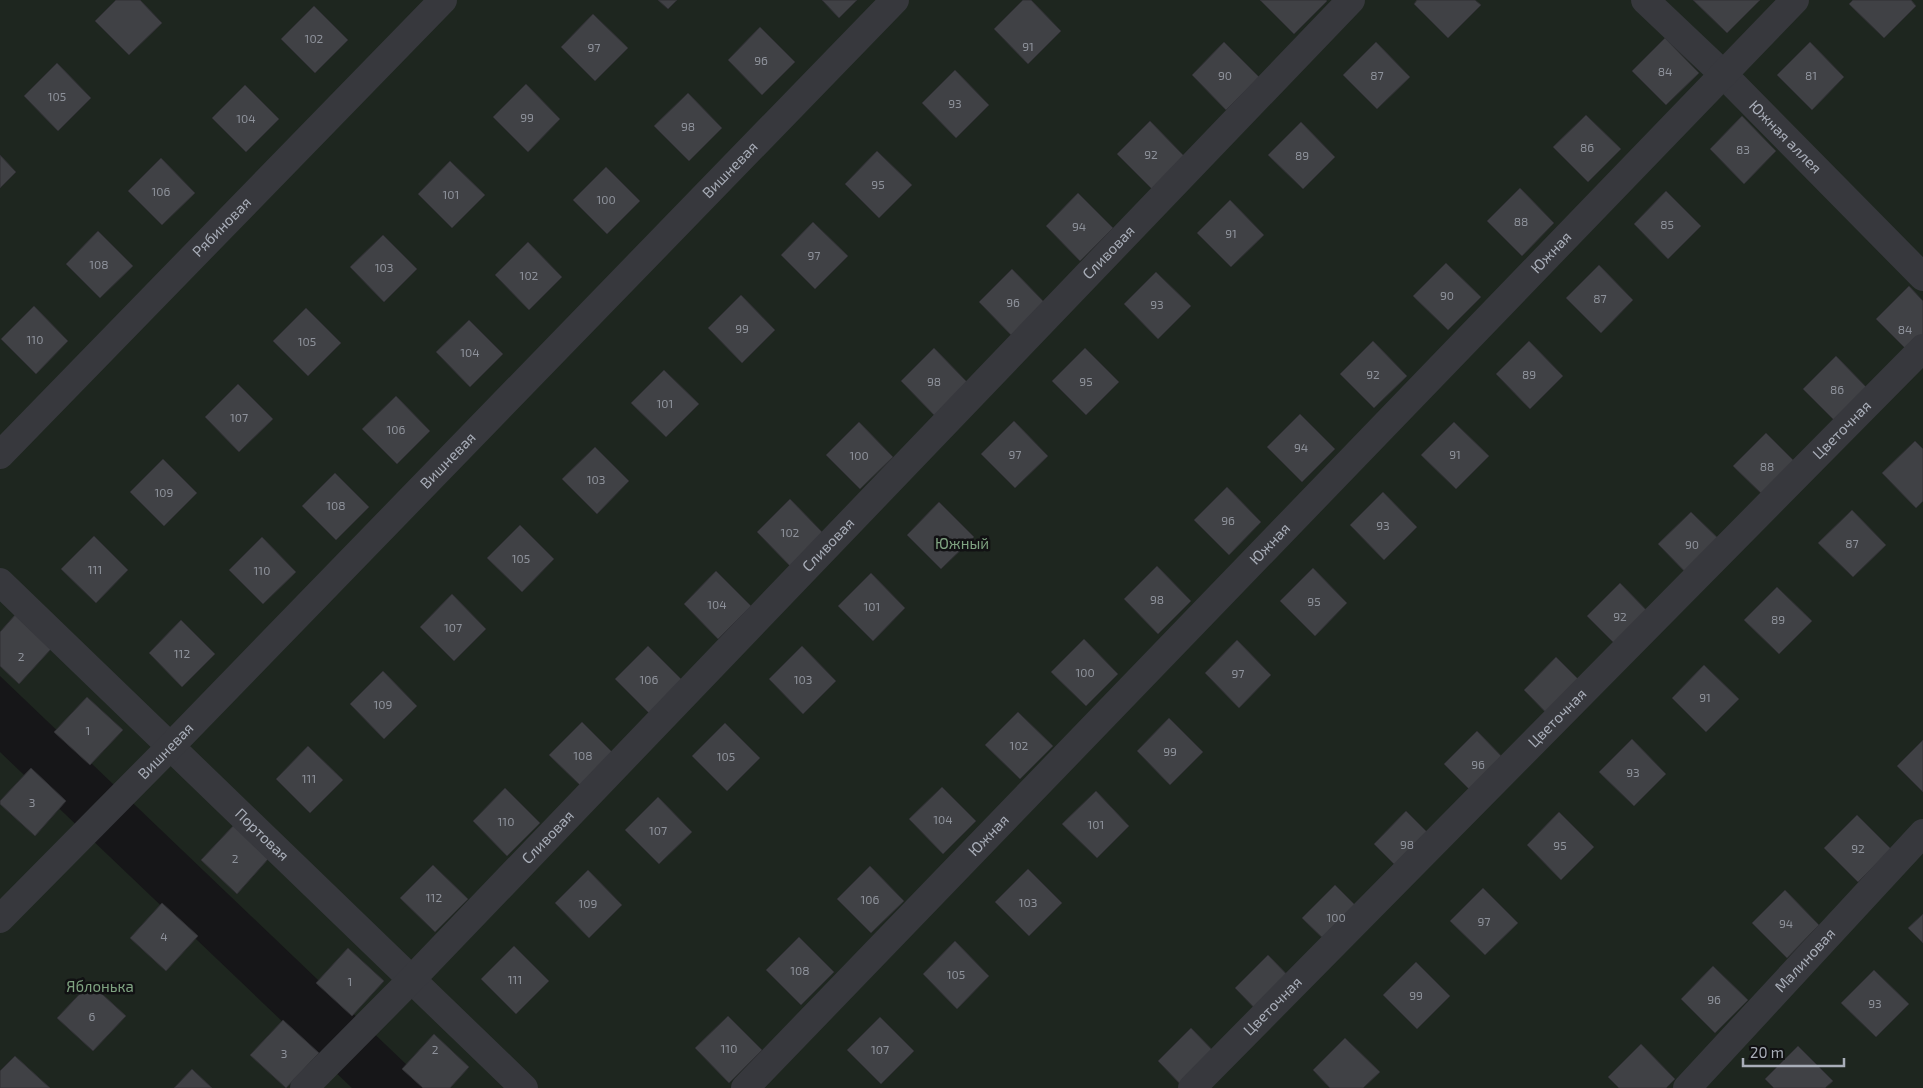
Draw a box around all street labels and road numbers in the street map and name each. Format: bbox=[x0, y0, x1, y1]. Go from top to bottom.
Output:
street label: Южная аллея bbox=[1746, 96, 1826, 177]
street label: Вишневая bbox=[698, 137, 761, 201]
street label: Рябиновая bbox=[188, 193, 254, 260]
street label: Сливовая bbox=[1078, 221, 1138, 282]
street label: Южная bbox=[1526, 227, 1575, 276]
street label: Цветочная bbox=[1808, 396, 1874, 462]
street label: Вишневая bbox=[416, 428, 479, 492]
street label: Сливовая bbox=[798, 514, 858, 575]
street label: Южная bbox=[1245, 519, 1293, 568]
street label: Цветочная bbox=[1524, 684, 1590, 751]
street label: Вишневая bbox=[134, 718, 197, 782]
street label: Портовая bbox=[232, 804, 293, 864]
street label: Сливовая bbox=[518, 806, 577, 867]
street label: Южная bbox=[964, 810, 1012, 859]
street label: Малиновая bbox=[1770, 924, 1838, 995]
street label: Цветочная bbox=[1239, 972, 1305, 1039]

